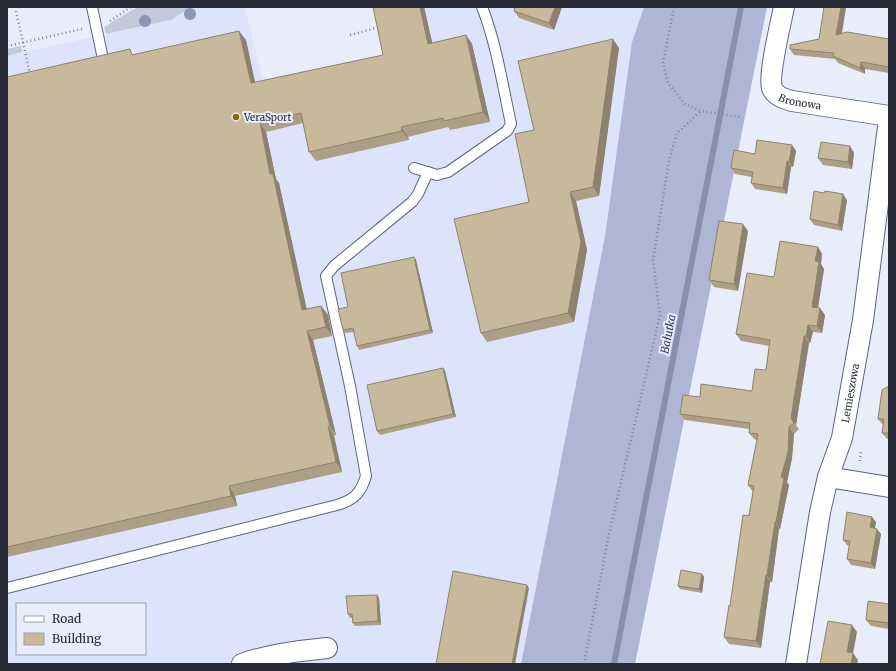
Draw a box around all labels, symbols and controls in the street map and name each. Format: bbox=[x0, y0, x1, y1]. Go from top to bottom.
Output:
street label: Bronowa bbox=[776, 91, 823, 113]
place label: VeraSport bbox=[243, 111, 291, 124]
marker: VeraSport bbox=[231, 112, 241, 122]
water label: Bałutka bbox=[657, 313, 679, 355]
street label: Lemieszowa bbox=[839, 362, 862, 424]
legend bbox=[16, 603, 146, 655]
text: Road bbox=[52, 611, 81, 626]
text: Building bbox=[52, 631, 102, 646]

